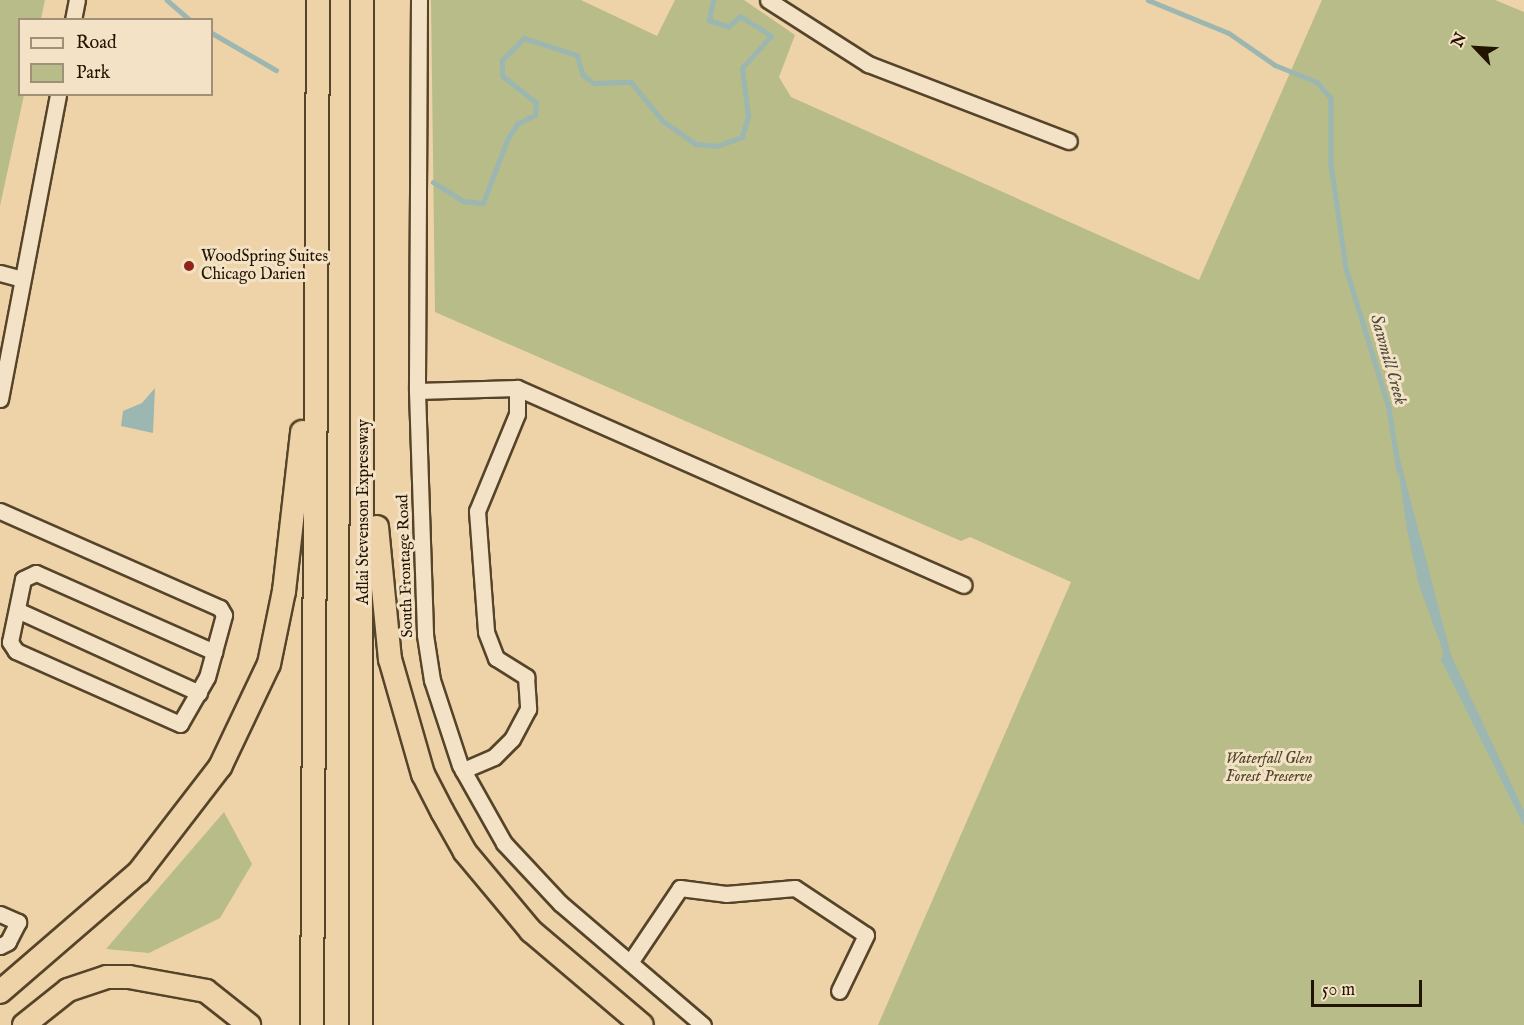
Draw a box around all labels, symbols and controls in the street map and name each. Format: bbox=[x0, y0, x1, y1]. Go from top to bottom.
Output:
legend bbox=[18, 18, 213, 96]
north arrow bbox=[1446, 18, 1506, 78]
text: N bbox=[1448, 30, 1472, 51]
text: Road bbox=[76, 32, 117, 55]
text: Park bbox=[76, 62, 110, 85]
place label: WoodSpring Suites Chicago Darien bbox=[201, 247, 328, 285]
marker: WoodSpring Suites Chicago Darien bbox=[182, 259, 196, 273]
water label: Sawmill Creek bbox=[1364, 312, 1410, 408]
street label: Adlai Stevenson Expressway bbox=[354, 419, 374, 605]
street label: South Frontage Road bbox=[394, 494, 418, 638]
park label: Waterfall Glen Forest Preserve bbox=[1226, 749, 1312, 787]
scale bar bbox=[1314, 968, 1425, 1006]
text: 50 m bbox=[1322, 979, 1355, 1002]

